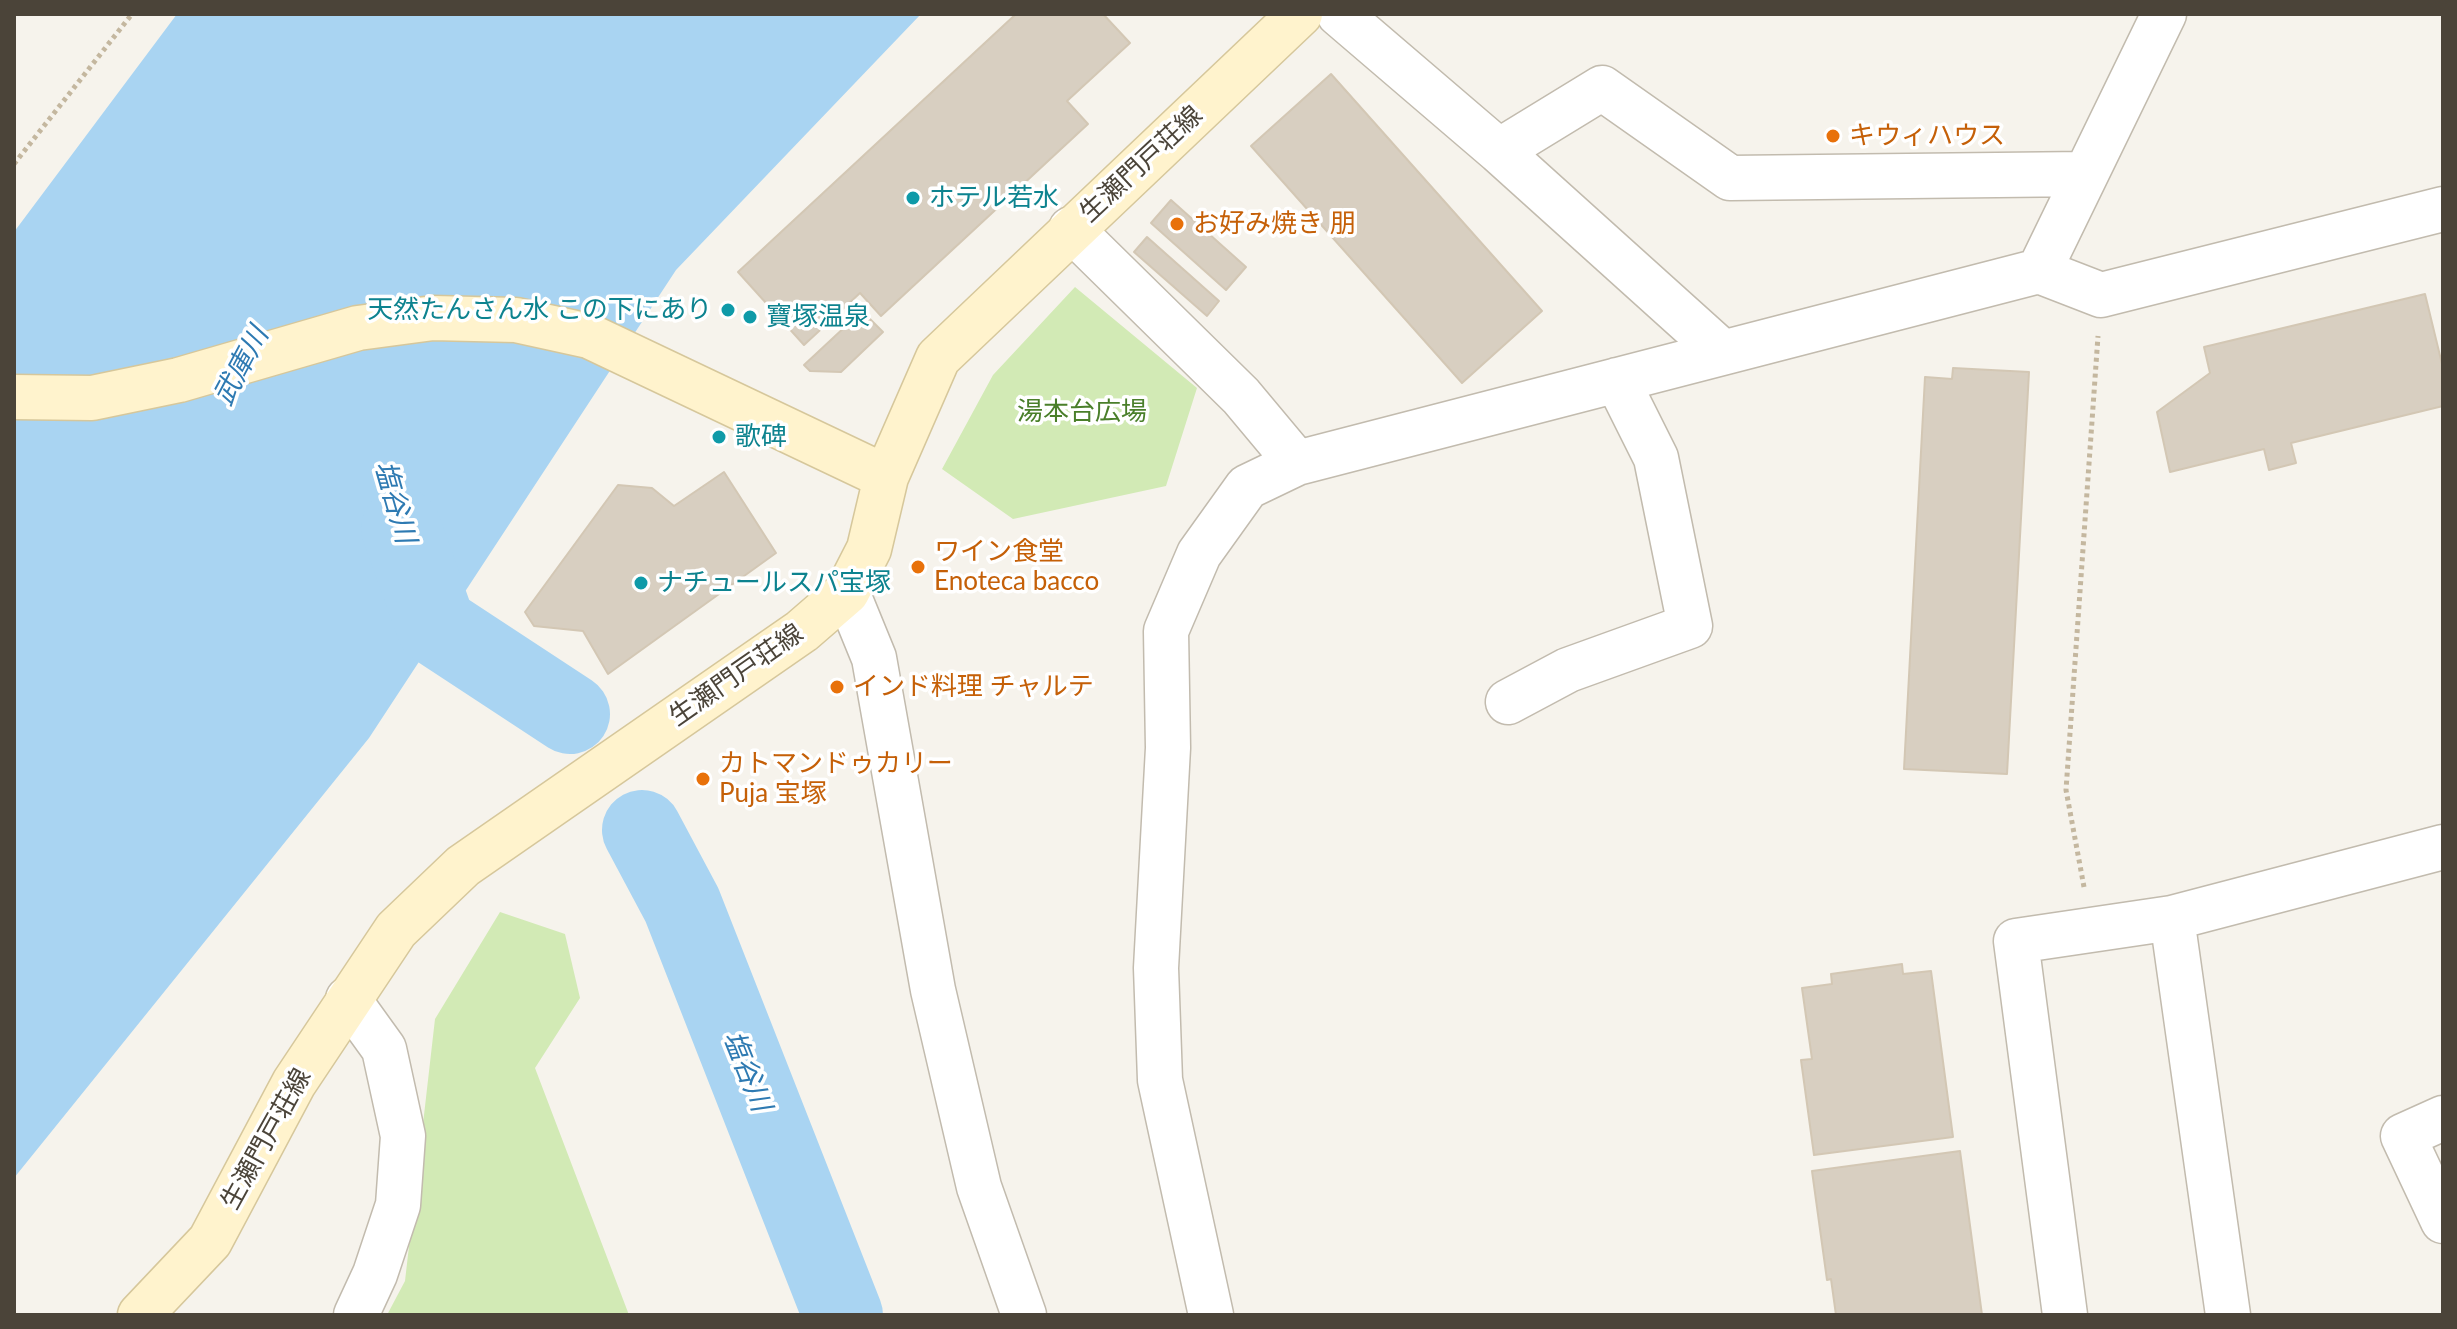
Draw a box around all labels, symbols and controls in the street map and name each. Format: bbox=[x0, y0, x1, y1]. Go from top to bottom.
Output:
street label: 生瀬門戸荘線 bbox=[1073, 99, 1209, 229]
place label: キウィハウス bbox=[1849, 120, 2005, 152]
marker: キウィハウス bbox=[1824, 127, 1842, 145]
place label: ホテル若水 bbox=[929, 182, 1059, 214]
marker: ホテル若水 bbox=[904, 189, 922, 207]
place label: お好み焼き 朋 bbox=[1193, 208, 1356, 240]
marker: お好み焼き 朋 bbox=[1168, 215, 1186, 233]
place label: 天然たんさん水 この下にあり bbox=[367, 294, 712, 326]
marker: 天然たんさん水 この下にあり bbox=[719, 301, 737, 319]
place label: 寶塚温泉 bbox=[766, 301, 870, 333]
marker: 寶塚温泉 bbox=[741, 308, 759, 326]
water label: 武庫川 bbox=[206, 321, 276, 411]
park label: 湯本台広場 bbox=[1017, 396, 1147, 428]
place label: 歌碑 bbox=[735, 421, 787, 453]
marker: 歌碑 bbox=[710, 428, 728, 446]
water label: 塩谷川 bbox=[367, 457, 423, 547]
place label: ワイン食堂 Enoteca bacco bbox=[934, 536, 1099, 598]
marker: ワイン食堂 Enoteca bacco bbox=[909, 558, 927, 576]
place label: ナチュールスパ宝塚 bbox=[657, 567, 891, 599]
marker: ナチュールスパ宝塚 bbox=[632, 574, 650, 592]
street label: 生瀬門戸荘線 bbox=[663, 617, 809, 733]
place label: インド料理 チャルテ bbox=[853, 671, 1094, 703]
marker: インド料理 チャルテ bbox=[828, 678, 846, 696]
place label: カトマンドゥカリー Puja 宝塚 bbox=[719, 748, 953, 810]
marker: カトマンドゥカリー Puja 宝塚 bbox=[694, 770, 712, 788]
water label: 塩谷川 bbox=[716, 1026, 778, 1116]
street label: 生瀬門戸荘線 bbox=[215, 1063, 317, 1215]

